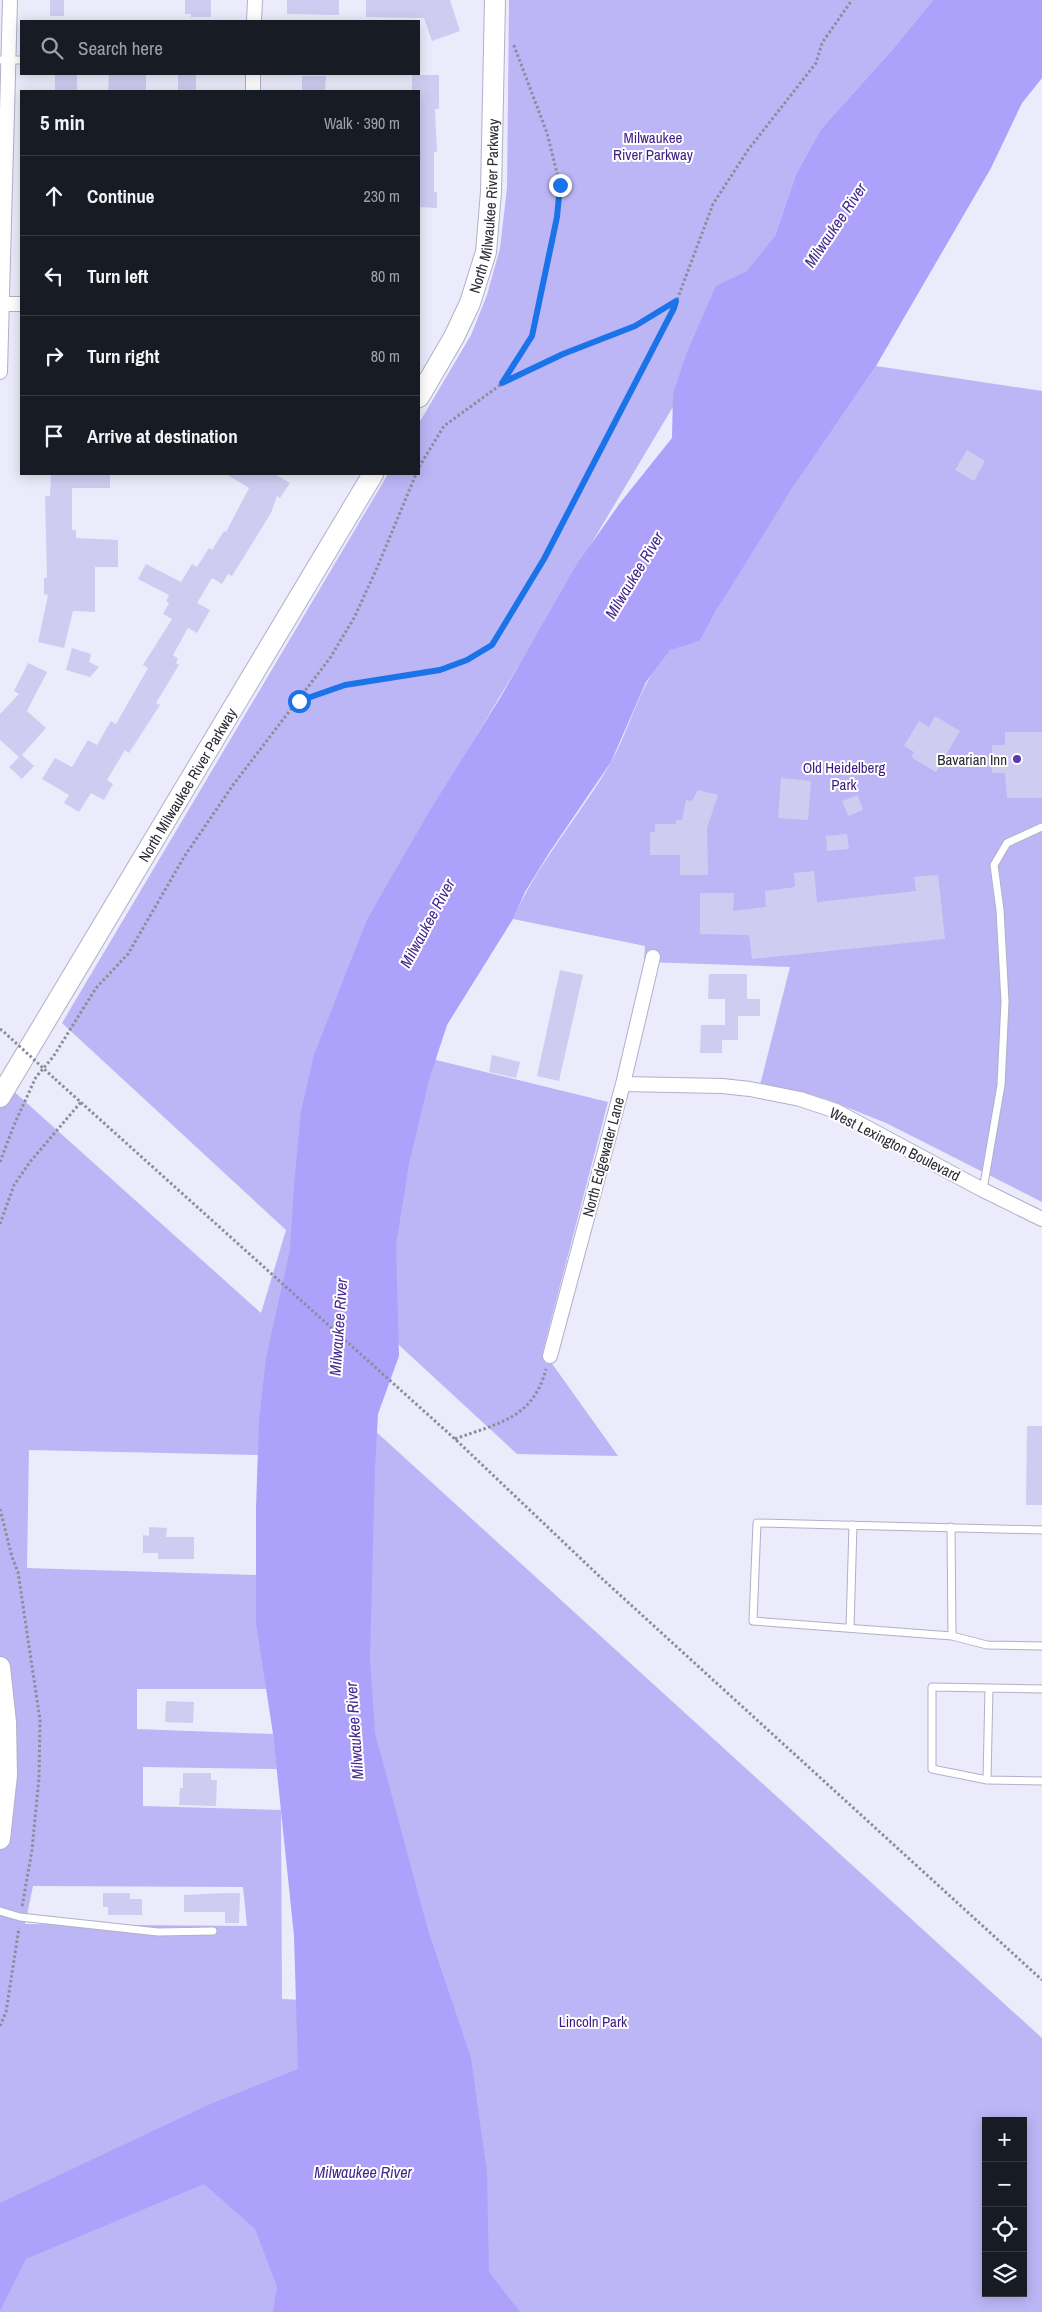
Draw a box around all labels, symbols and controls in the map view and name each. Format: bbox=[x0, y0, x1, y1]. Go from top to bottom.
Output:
search box bbox=[20, 20, 420, 75]
icon: search bbox=[38, 34, 66, 62]
text: Search here bbox=[78, 35, 163, 61]
text: 5 min bbox=[40, 108, 85, 137]
text: Walk · 390 m bbox=[324, 112, 400, 134]
street label: North Milwaukee River Parkway bbox=[463, 118, 503, 296]
park label: Milwaukee River Parkway bbox=[613, 127, 694, 165]
route end bbox=[549, 174, 572, 197]
water label: Milwaukee River bbox=[799, 178, 872, 272]
icon: ahead bbox=[40, 182, 68, 210]
text: Continue bbox=[87, 183, 155, 209]
text: 230 m bbox=[364, 185, 400, 207]
icon: left bbox=[40, 262, 68, 290]
text: Turn left bbox=[87, 263, 148, 289]
text: 80 m bbox=[371, 265, 400, 287]
icon: right bbox=[40, 342, 68, 370]
text: Turn right bbox=[87, 343, 159, 369]
text: 80 m bbox=[371, 345, 400, 367]
icon: arrive bbox=[40, 422, 68, 450]
text: Arrive at destination bbox=[87, 423, 238, 449]
water label: Milwaukee River bbox=[599, 527, 669, 623]
route start bbox=[288, 690, 311, 713]
street label: North Milwaukee River Parkway bbox=[133, 703, 242, 866]
place label: Bavarian Inn bbox=[937, 749, 1007, 770]
marker: Bavarian Inn bbox=[1011, 753, 1023, 765]
park label: Old Heidelberg Park bbox=[803, 757, 886, 795]
water label: Milwaukee River bbox=[394, 874, 460, 971]
street label: North Edgewater Lane bbox=[577, 1095, 629, 1219]
street label: West Lexington Boulevard bbox=[826, 1102, 964, 1186]
water label: Milwaukee River bbox=[324, 1277, 352, 1376]
water label: Milwaukee River bbox=[340, 1681, 368, 1780]
park label: Lincoln Park bbox=[559, 2011, 628, 2032]
map controls bbox=[982, 2117, 1027, 2297]
button: + bbox=[982, 2117, 1027, 2162]
water label: Milwaukee River bbox=[314, 2161, 412, 2183]
button: − bbox=[982, 2162, 1027, 2207]
button: locate bbox=[982, 2207, 1027, 2252]
button: layers bbox=[982, 2252, 1027, 2297]

